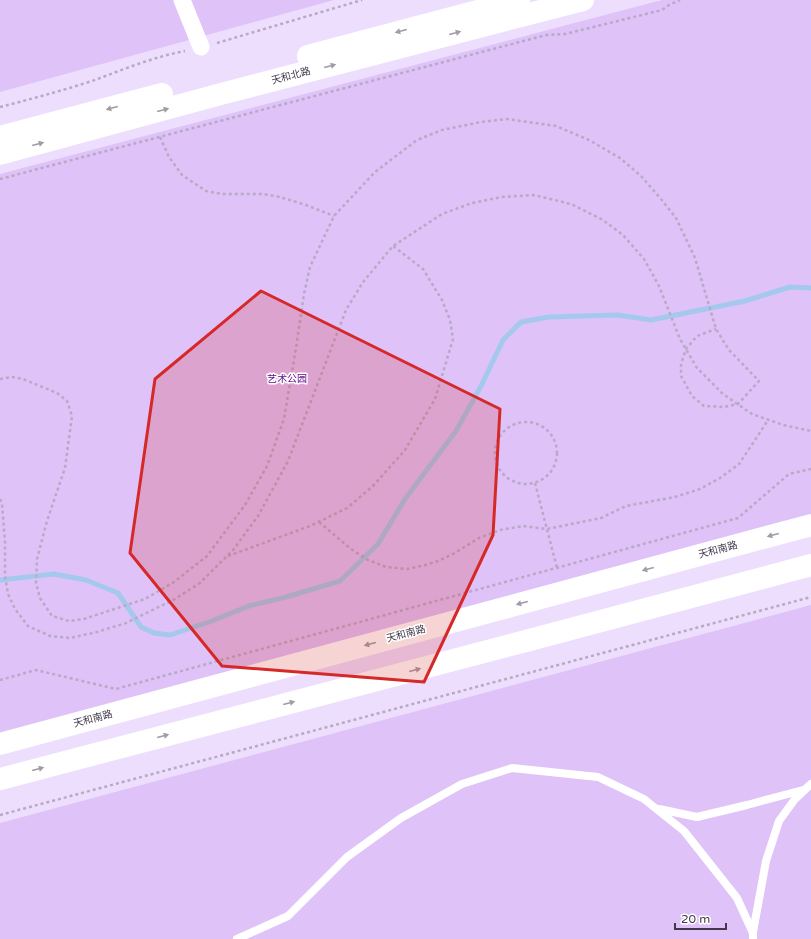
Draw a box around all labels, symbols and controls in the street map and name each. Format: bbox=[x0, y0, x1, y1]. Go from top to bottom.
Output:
one-way arrow bbox=[394, 29, 407, 35]
one-way arrow bbox=[450, 30, 462, 36]
one-way arrow bbox=[324, 63, 336, 69]
street label: 天和北路 bbox=[270, 65, 312, 87]
one-way arrow bbox=[106, 105, 119, 111]
one-way arrow bbox=[157, 107, 169, 113]
one-way arrow bbox=[32, 141, 44, 147]
park label: 艺术公园 bbox=[267, 373, 307, 385]
one-way arrow bbox=[767, 533, 780, 539]
street label: 天和南路 bbox=[697, 539, 739, 561]
one-way arrow bbox=[642, 566, 654, 572]
one-way arrow bbox=[516, 600, 528, 606]
street label: 天和南路 bbox=[385, 623, 427, 645]
one-way arrow bbox=[363, 641, 375, 647]
one-way arrow bbox=[409, 667, 421, 673]
one-way arrow bbox=[283, 700, 295, 706]
street label: 天和南路 bbox=[72, 708, 114, 730]
one-way arrow bbox=[158, 733, 170, 739]
one-way arrow bbox=[32, 766, 44, 772]
scale bar bbox=[675, 905, 726, 931]
text: 20 m bbox=[681, 912, 710, 926]

